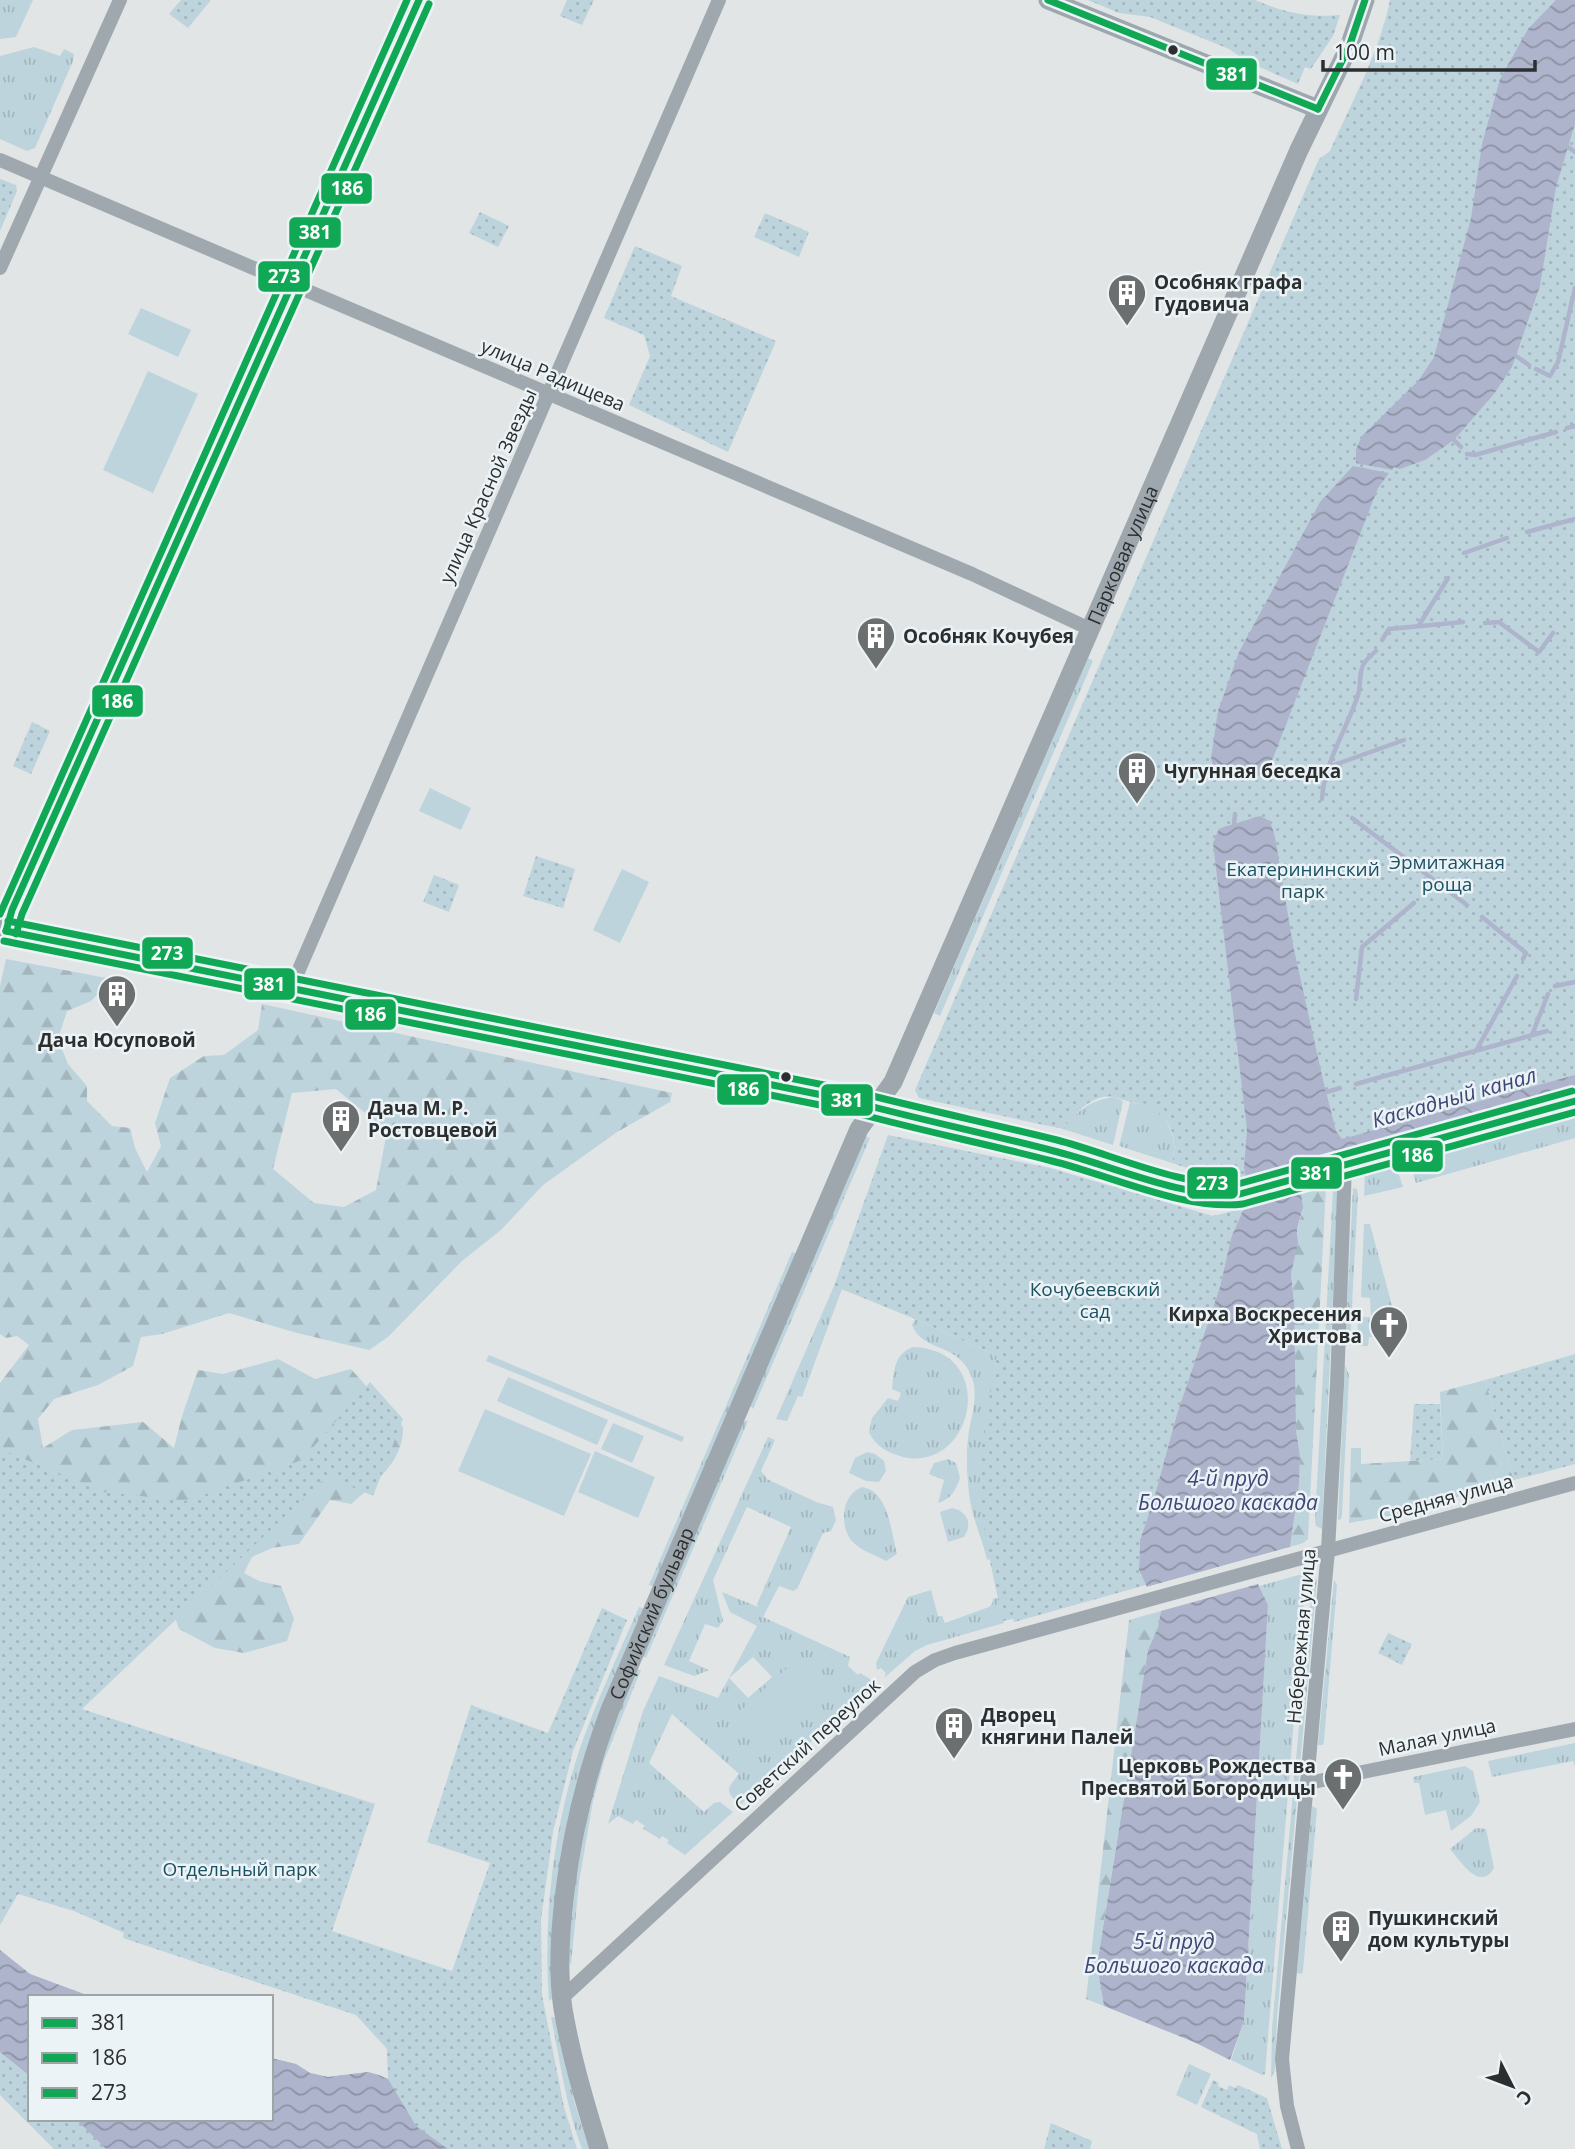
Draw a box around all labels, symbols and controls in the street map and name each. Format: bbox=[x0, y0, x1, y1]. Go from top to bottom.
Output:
scale bar bbox=[1323, 28, 1535, 72]
text: 100 m bbox=[1334, 38, 1395, 66]
unlabelled marker bbox=[1166, 43, 1180, 57]
line badge: 381 bbox=[1205, 57, 1258, 91]
text: 381 bbox=[1216, 61, 1248, 87]
line badge: 186 bbox=[320, 172, 373, 205]
text: 186 bbox=[331, 175, 363, 201]
line badge: 381 bbox=[288, 216, 342, 249]
text: 381 bbox=[299, 219, 331, 245]
line badge: 273 bbox=[257, 260, 311, 293]
text: 273 bbox=[268, 263, 300, 289]
place label: Особняк графа Гудовича bbox=[1154, 269, 1303, 317]
building icon: Особняк графа Гудовича bbox=[1106, 272, 1148, 327]
street label: улица Радищева bbox=[477, 333, 629, 417]
street label: улица Красной Звезды bbox=[433, 385, 543, 587]
street label: Парковая улица bbox=[1081, 481, 1164, 629]
building icon: Особняк Кочубея bbox=[855, 615, 897, 670]
place label: Особняк Кочубея bbox=[903, 623, 1074, 649]
line badge: 186 bbox=[91, 684, 144, 718]
text: 186 bbox=[101, 688, 133, 714]
building icon: Чугунная беседка bbox=[1116, 750, 1158, 805]
place label: Чугунная беседка bbox=[1164, 758, 1341, 784]
park label: Эрмитажная роща bbox=[1389, 849, 1505, 897]
park label: Екатерининский парк bbox=[1226, 856, 1380, 904]
line badge: 273 bbox=[141, 936, 194, 970]
text: 273 bbox=[151, 940, 183, 966]
line badge: 381 bbox=[243, 967, 296, 1001]
text: 381 bbox=[253, 971, 285, 997]
building icon: Дача Юсуповой bbox=[96, 973, 138, 1028]
line badge: 186 bbox=[344, 998, 397, 1031]
text: 186 bbox=[354, 1001, 386, 1027]
place label: Дача Юсуповой bbox=[38, 1027, 196, 1053]
water label: Каскадный канал bbox=[1369, 1060, 1539, 1134]
unlabelled marker bbox=[779, 1070, 793, 1084]
line badge: 186 bbox=[716, 1073, 770, 1106]
text: 186 bbox=[727, 1076, 759, 1102]
line badge: 381 bbox=[820, 1083, 874, 1117]
text: 381 bbox=[831, 1087, 863, 1113]
place label: Дача М. Р. Ростовцевой bbox=[368, 1095, 497, 1143]
building icon: Дача М. Р. Ростовцевой bbox=[320, 1098, 362, 1153]
line badge: 186 bbox=[1391, 1139, 1444, 1173]
text: 186 bbox=[1401, 1142, 1433, 1168]
line badge: 381 bbox=[1290, 1156, 1343, 1190]
text: 381 bbox=[1300, 1160, 1332, 1186]
line badge: 273 bbox=[1186, 1166, 1239, 1200]
text: 273 bbox=[1196, 1170, 1228, 1196]
park label: Кочубеевский сад bbox=[1030, 1276, 1160, 1324]
place label: Кирха Воскресения Христова bbox=[1168, 1301, 1362, 1349]
church icon: Кирха Воскресения Христова bbox=[1368, 1304, 1410, 1359]
water label: 4-й пруд Большого каскада bbox=[1138, 1464, 1318, 1516]
street label: Средняя улица bbox=[1376, 1468, 1516, 1528]
street label: Софийский бульвар bbox=[603, 1523, 700, 1704]
street label: Набережная улица bbox=[1280, 1547, 1322, 1725]
street label: Советский переулок bbox=[728, 1672, 886, 1818]
place label: Дворец княгини Палей bbox=[981, 1702, 1133, 1750]
building icon: Дворец княгини Палей bbox=[933, 1705, 975, 1760]
street label: Малая улица bbox=[1376, 1712, 1498, 1762]
place label: Церковь Рождества Пресвятой Богородицы bbox=[1081, 1753, 1316, 1801]
church icon: Церковь Рождества Пресвятой Богородицы bbox=[1322, 1756, 1364, 1811]
park label: Отдельный парк bbox=[163, 1856, 318, 1882]
place label: Пушкинский дом культуры bbox=[1368, 1905, 1509, 1953]
building icon: Пушкинский дом культуры bbox=[1320, 1908, 1362, 1963]
water label: 5-й пруд Большого каскада bbox=[1084, 1927, 1264, 1979]
legend bbox=[28, 1995, 273, 2121]
text: 381 bbox=[91, 2008, 127, 2036]
text: 186 bbox=[91, 2043, 127, 2071]
north arrow bbox=[1477, 2051, 1547, 2121]
text: 273 bbox=[91, 2078, 127, 2106]
text: С bbox=[1511, 2084, 1538, 2111]

